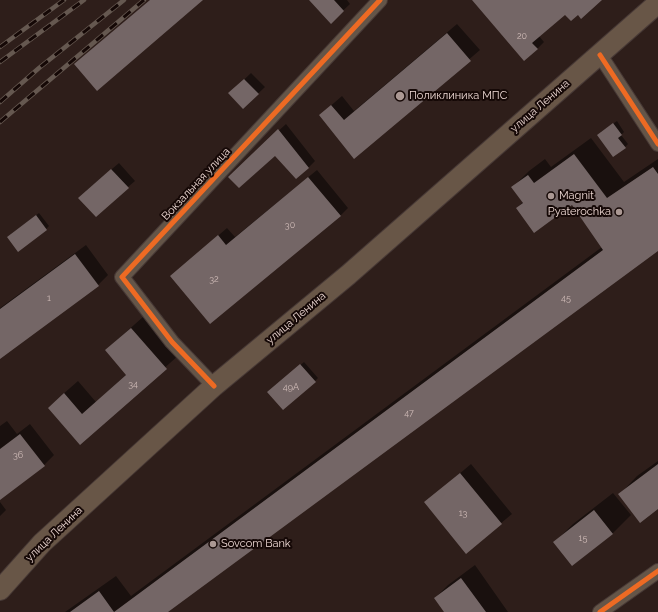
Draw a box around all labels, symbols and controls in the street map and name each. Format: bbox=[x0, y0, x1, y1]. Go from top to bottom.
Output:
house number: 20 bbox=[517, 31, 527, 41]
street label: улица Ленина bbox=[508, 77, 572, 135]
place label: Поликлиника МПС bbox=[409, 89, 507, 103]
marker: Поликлиника МПС bbox=[394, 90, 406, 102]
street label: Вокзальная улица bbox=[159, 145, 233, 223]
place label: Magnit bbox=[559, 189, 594, 203]
marker: Magnit bbox=[546, 191, 556, 201]
place label: Pyaterochka bbox=[548, 205, 611, 219]
marker: Pyaterochka bbox=[614, 207, 624, 217]
house number: 30 bbox=[285, 220, 295, 230]
house number: 32 bbox=[209, 274, 219, 284]
street label: улица Ленина bbox=[264, 289, 328, 347]
house number: 1 bbox=[47, 293, 51, 303]
house number: 45 bbox=[561, 293, 571, 303]
house number: 34 bbox=[128, 379, 138, 389]
house number: 49А bbox=[283, 382, 299, 392]
house number: 47 bbox=[404, 408, 414, 418]
house number: 36 bbox=[13, 450, 23, 460]
street label: улица Ленина bbox=[23, 504, 85, 564]
house number: 13 bbox=[459, 508, 467, 518]
house number: 15 bbox=[579, 533, 587, 543]
place label: Sovcom Bank bbox=[221, 537, 291, 551]
marker: Sovcom Bank bbox=[208, 539, 218, 549]

